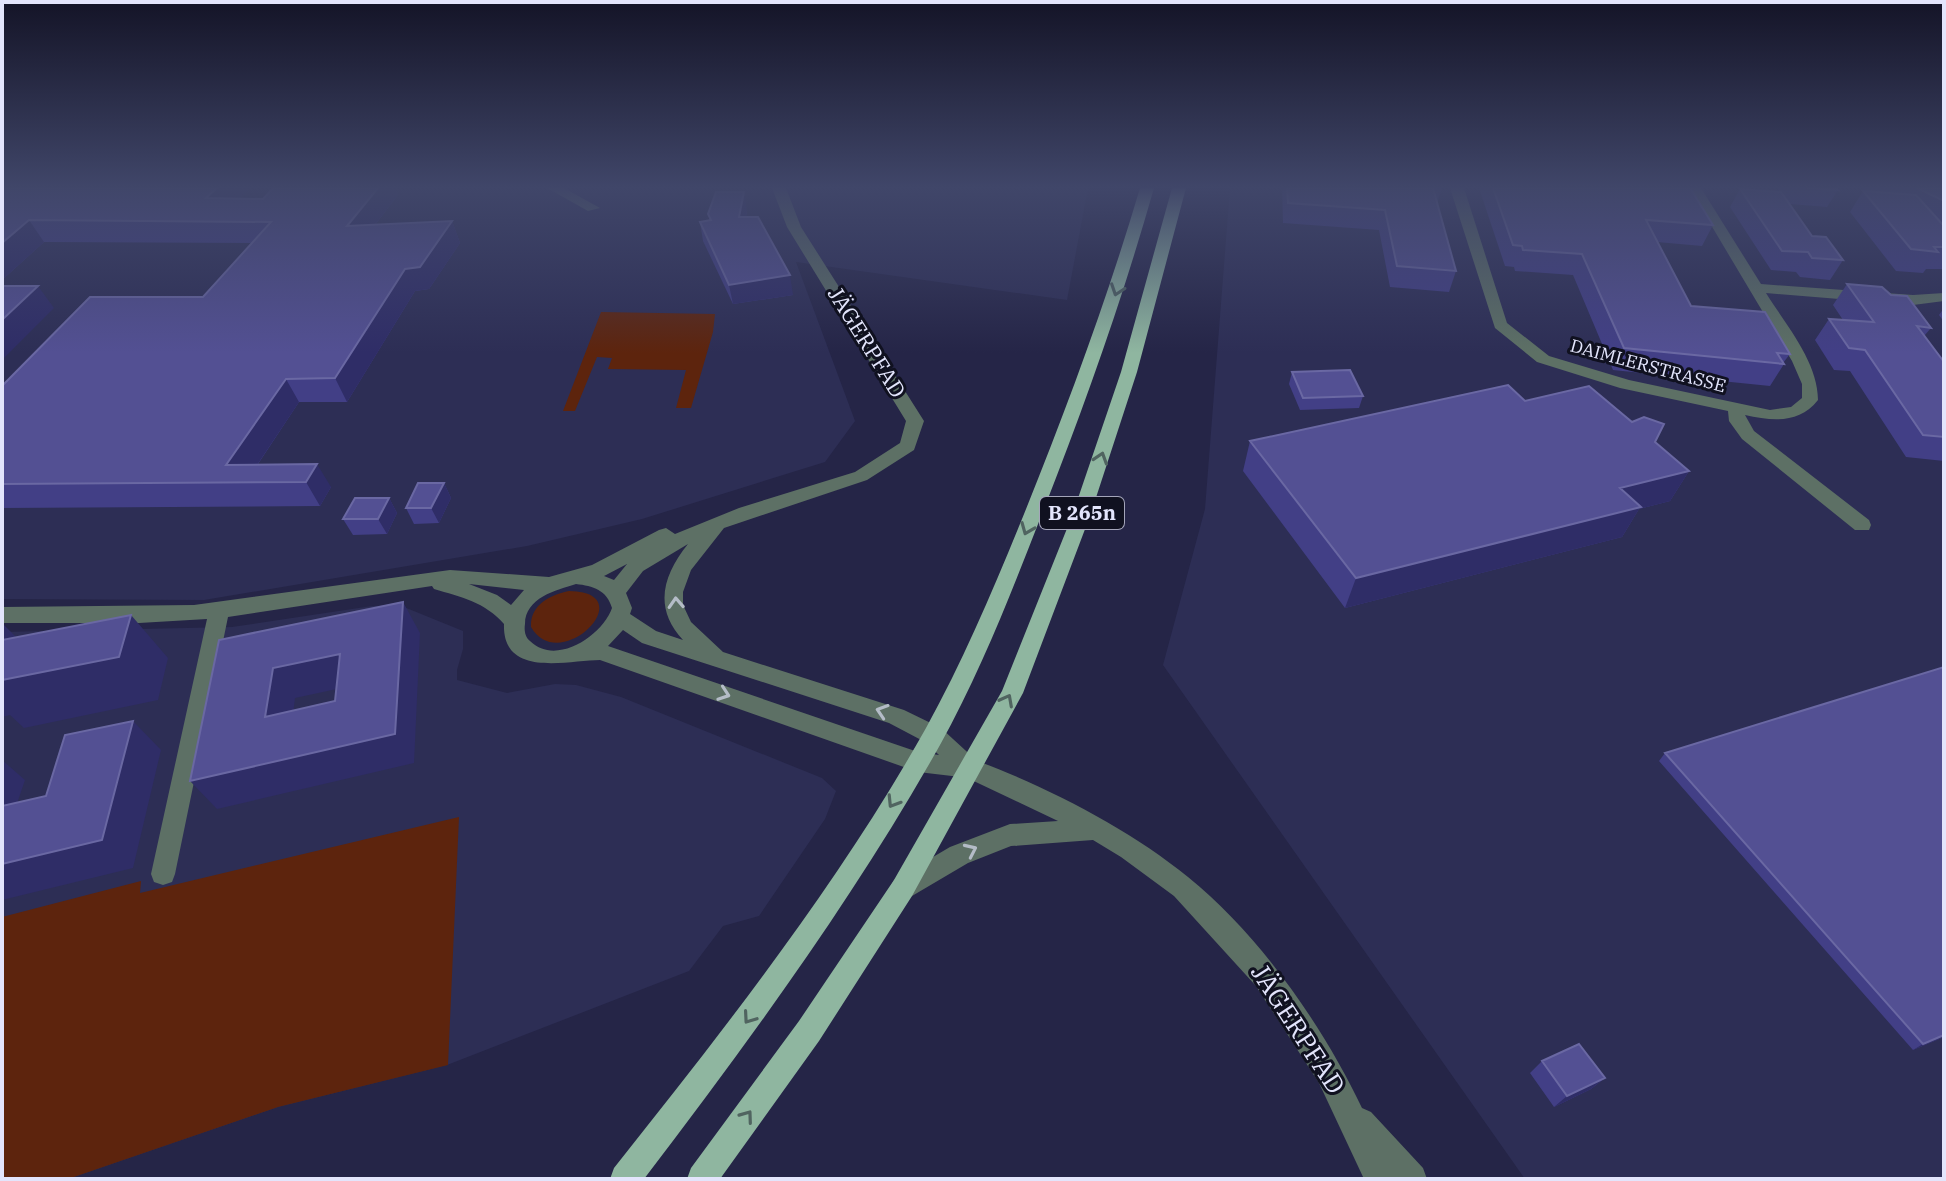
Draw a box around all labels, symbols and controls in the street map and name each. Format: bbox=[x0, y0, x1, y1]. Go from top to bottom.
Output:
street label: JÄGERPFAD bbox=[822, 281, 913, 403]
one-way arrow bbox=[1111, 282, 1127, 296]
street label: DAIMLERSTRASSE bbox=[1568, 334, 1728, 397]
one-way arrow bbox=[1091, 452, 1107, 466]
road number: B 265n bbox=[1040, 497, 1124, 529]
one-way arrow bbox=[1020, 522, 1037, 536]
one-way arrow bbox=[667, 596, 684, 608]
one-way arrow bbox=[717, 684, 731, 700]
one-way arrow bbox=[998, 694, 1013, 709]
one-way arrow bbox=[875, 705, 889, 721]
one-way arrow bbox=[887, 793, 902, 808]
one-way arrow bbox=[963, 844, 977, 860]
street label: JÄGERPFAD bbox=[1244, 957, 1354, 1100]
one-way arrow bbox=[744, 1010, 759, 1024]
one-way arrow bbox=[738, 1110, 752, 1125]

